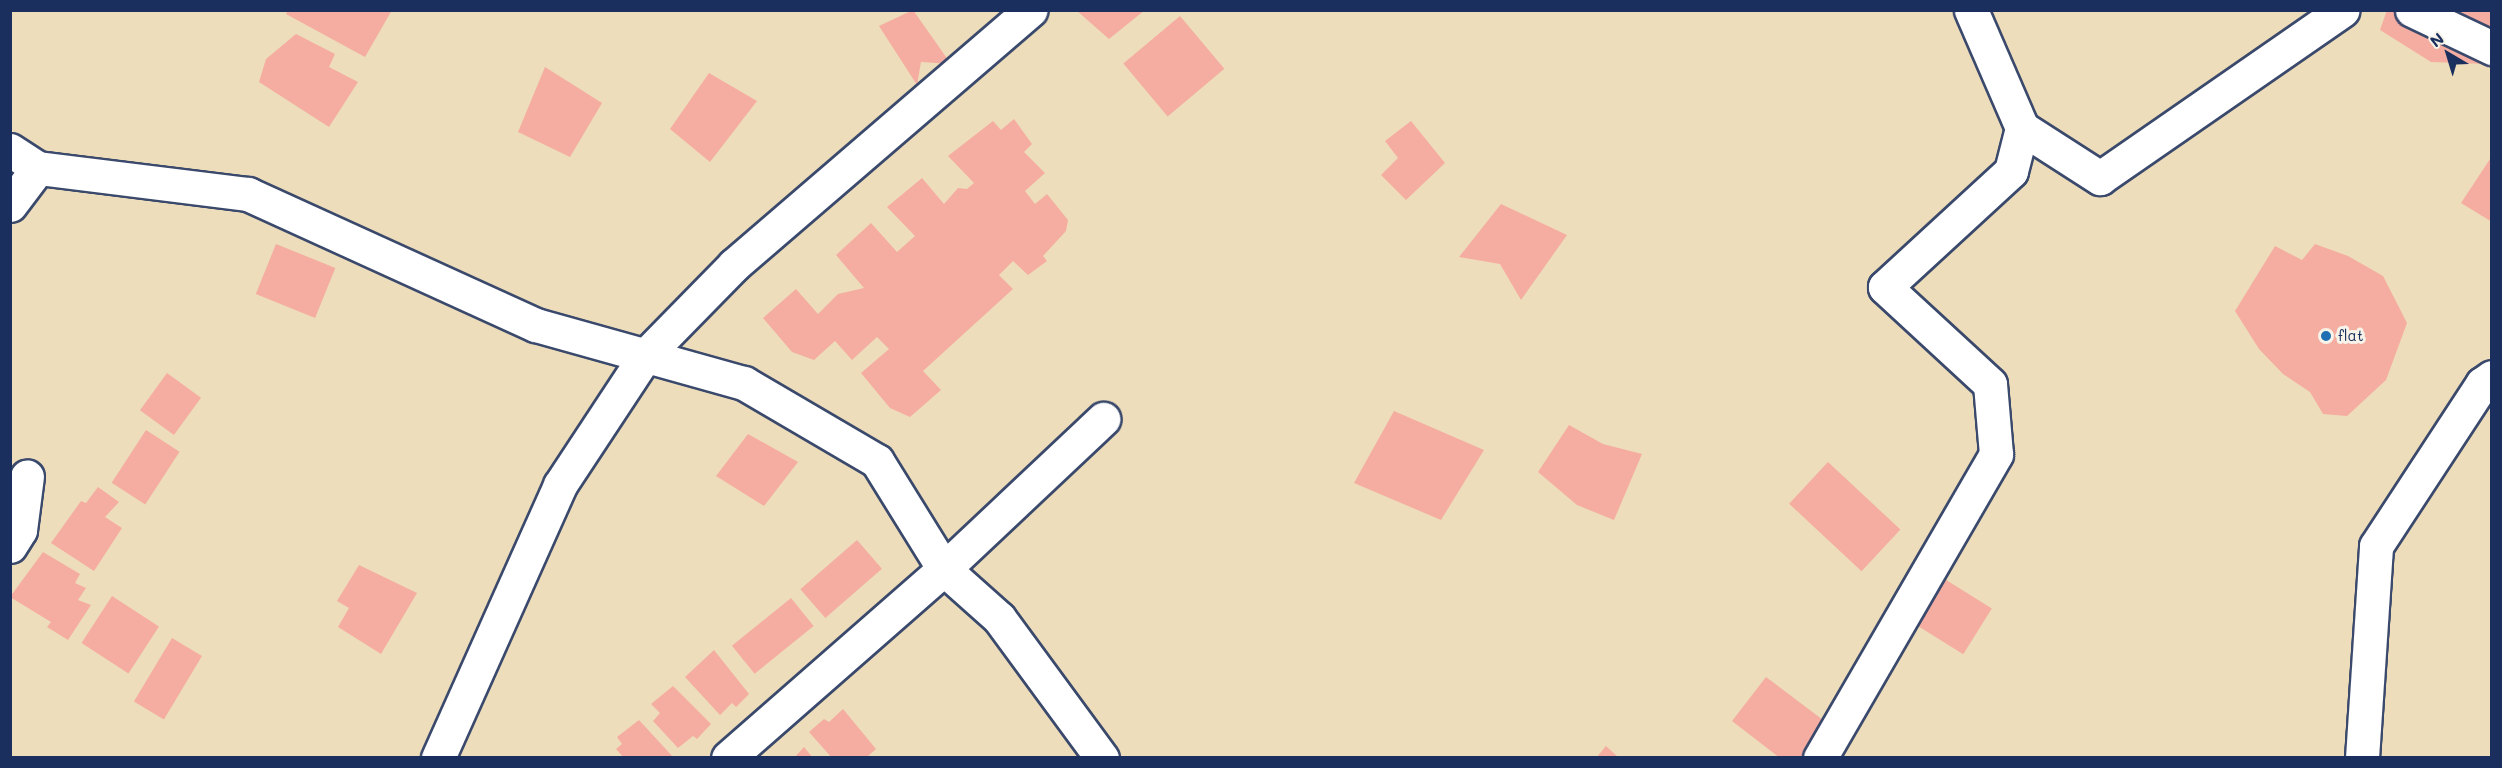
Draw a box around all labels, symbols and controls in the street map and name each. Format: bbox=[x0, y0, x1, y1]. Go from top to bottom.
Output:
north arrow bbox=[2418, 24, 2478, 84]
text: N bbox=[2425, 27, 2448, 51]
place label: flat bbox=[2338, 327, 2364, 345]
marker: flat bbox=[2319, 329, 2333, 343]

